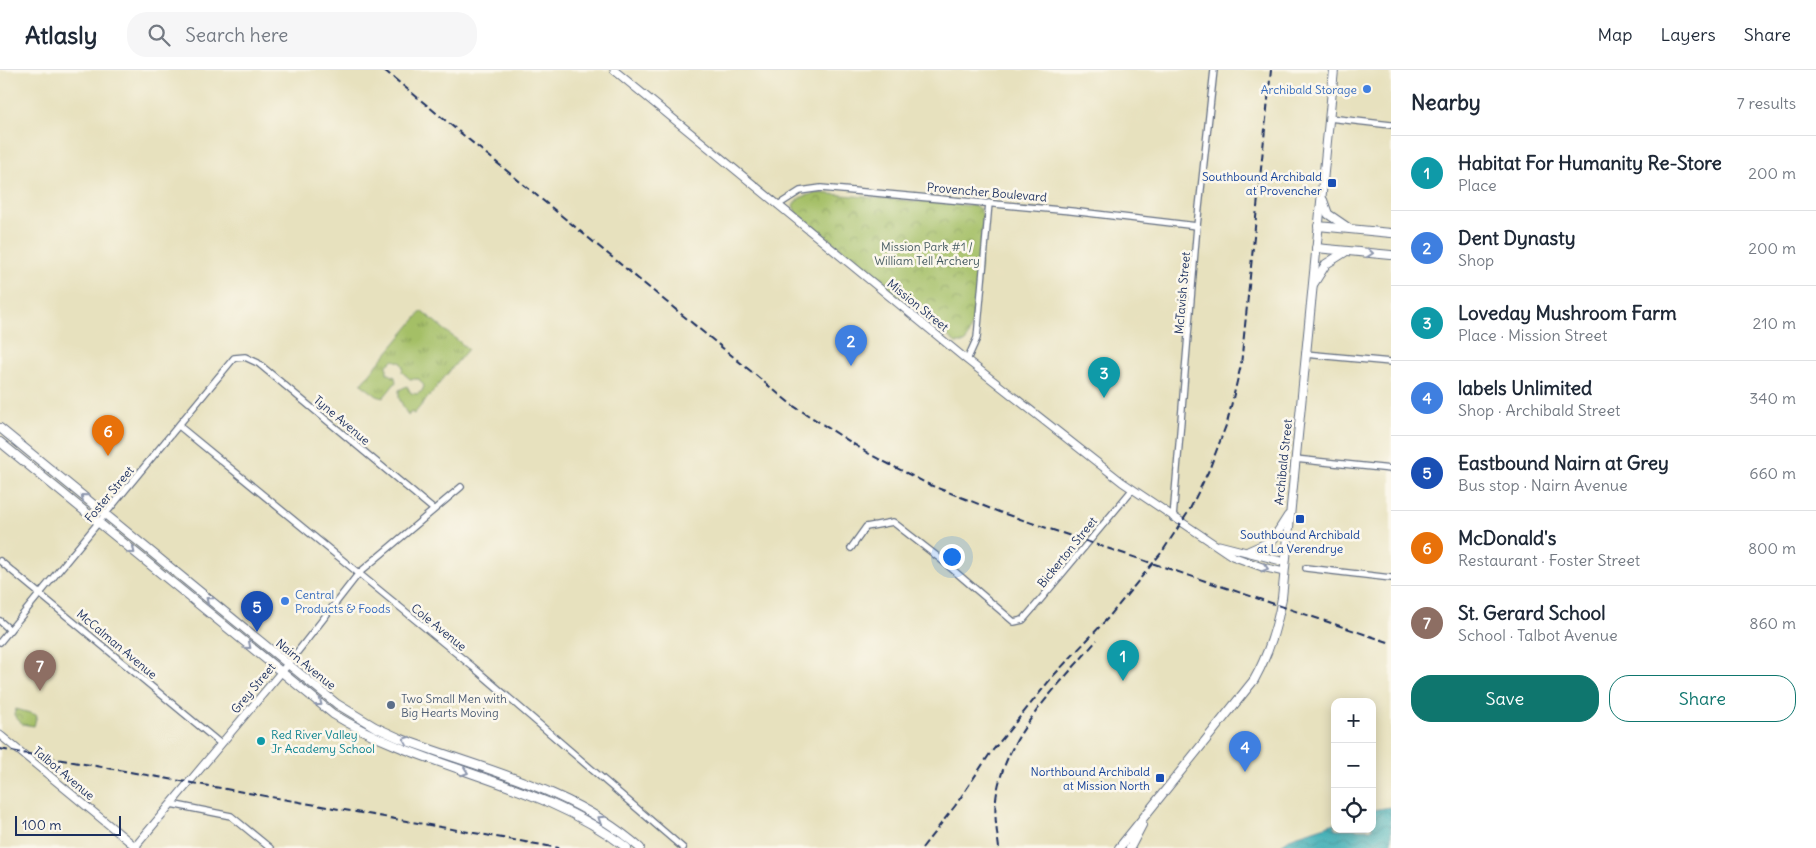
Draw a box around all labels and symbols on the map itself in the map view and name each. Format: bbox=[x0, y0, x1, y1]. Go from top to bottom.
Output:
place label: Archibald Storage bbox=[1261, 82, 1357, 97]
marker: Archibald Storage bbox=[1361, 83, 1373, 95]
place label: Southbound Archibald at Provencher bbox=[1202, 169, 1322, 198]
marker: Southbound Archibald at Provencher bbox=[1326, 177, 1338, 189]
street label: Provencher Boulevard bbox=[926, 179, 1048, 205]
park label: Mission Park #1 / William Tell Archery bbox=[874, 239, 980, 268]
one-way arrow bbox=[1367, 247, 1375, 258]
street label: McTavish Street bbox=[1171, 251, 1193, 335]
street label: Mission Street bbox=[884, 276, 952, 334]
pin: 2 bbox=[835, 325, 867, 366]
pin: 3 bbox=[1088, 357, 1120, 398]
street label: Tyne Avenue bbox=[311, 392, 373, 448]
pin: 6 bbox=[92, 415, 124, 456]
street label: Archibald Street bbox=[1271, 418, 1295, 506]
street label: Foster Street bbox=[81, 463, 137, 525]
one-way arrow bbox=[81, 494, 90, 502]
marker: Southbound Archibald at La Verendrye bbox=[1294, 513, 1306, 525]
street label: Bickerton Street bbox=[1034, 514, 1100, 590]
place label: Southbound Archibald at La Verendrye bbox=[1240, 527, 1360, 556]
your location bbox=[939, 544, 965, 570]
one-way arrow bbox=[126, 545, 135, 553]
one-way arrow bbox=[1260, 562, 1268, 572]
place label: Central Products & Foods bbox=[295, 587, 391, 616]
pin: 5 bbox=[241, 591, 273, 632]
marker: Central Products & Foods bbox=[279, 595, 291, 607]
one-way arrow bbox=[206, 596, 215, 605]
street label: Cole Avenue bbox=[408, 600, 470, 654]
street label: McCalman Avenue bbox=[74, 606, 160, 682]
street label: Nairn Avenue bbox=[273, 635, 339, 693]
pin: 1 bbox=[1107, 640, 1139, 681]
one-way arrow bbox=[243, 641, 252, 650]
pin: 7 bbox=[24, 650, 56, 691]
street label: Grey Street bbox=[228, 660, 278, 716]
place label: Two Small Men with Big Hearts Moving bbox=[401, 691, 507, 720]
one-way arrow bbox=[313, 697, 323, 706]
marker: Two Small Men with Big Hearts Moving bbox=[385, 699, 397, 711]
place label: Red River Valley Jr Academy School bbox=[271, 727, 375, 756]
pin: 4 bbox=[1229, 731, 1261, 772]
marker: Red River Valley Jr Academy School bbox=[255, 735, 267, 747]
one-way arrow bbox=[402, 736, 411, 747]
street label: Talbot Avenue bbox=[30, 743, 98, 803]
place label: Northbound Archibald at Mission North bbox=[1031, 764, 1150, 793]
one-way arrow bbox=[460, 766, 469, 776]
marker: Northbound Archibald at Mission North bbox=[1154, 772, 1166, 784]
scale bar bbox=[15, 813, 121, 836]
one-way arrow bbox=[597, 815, 606, 825]

